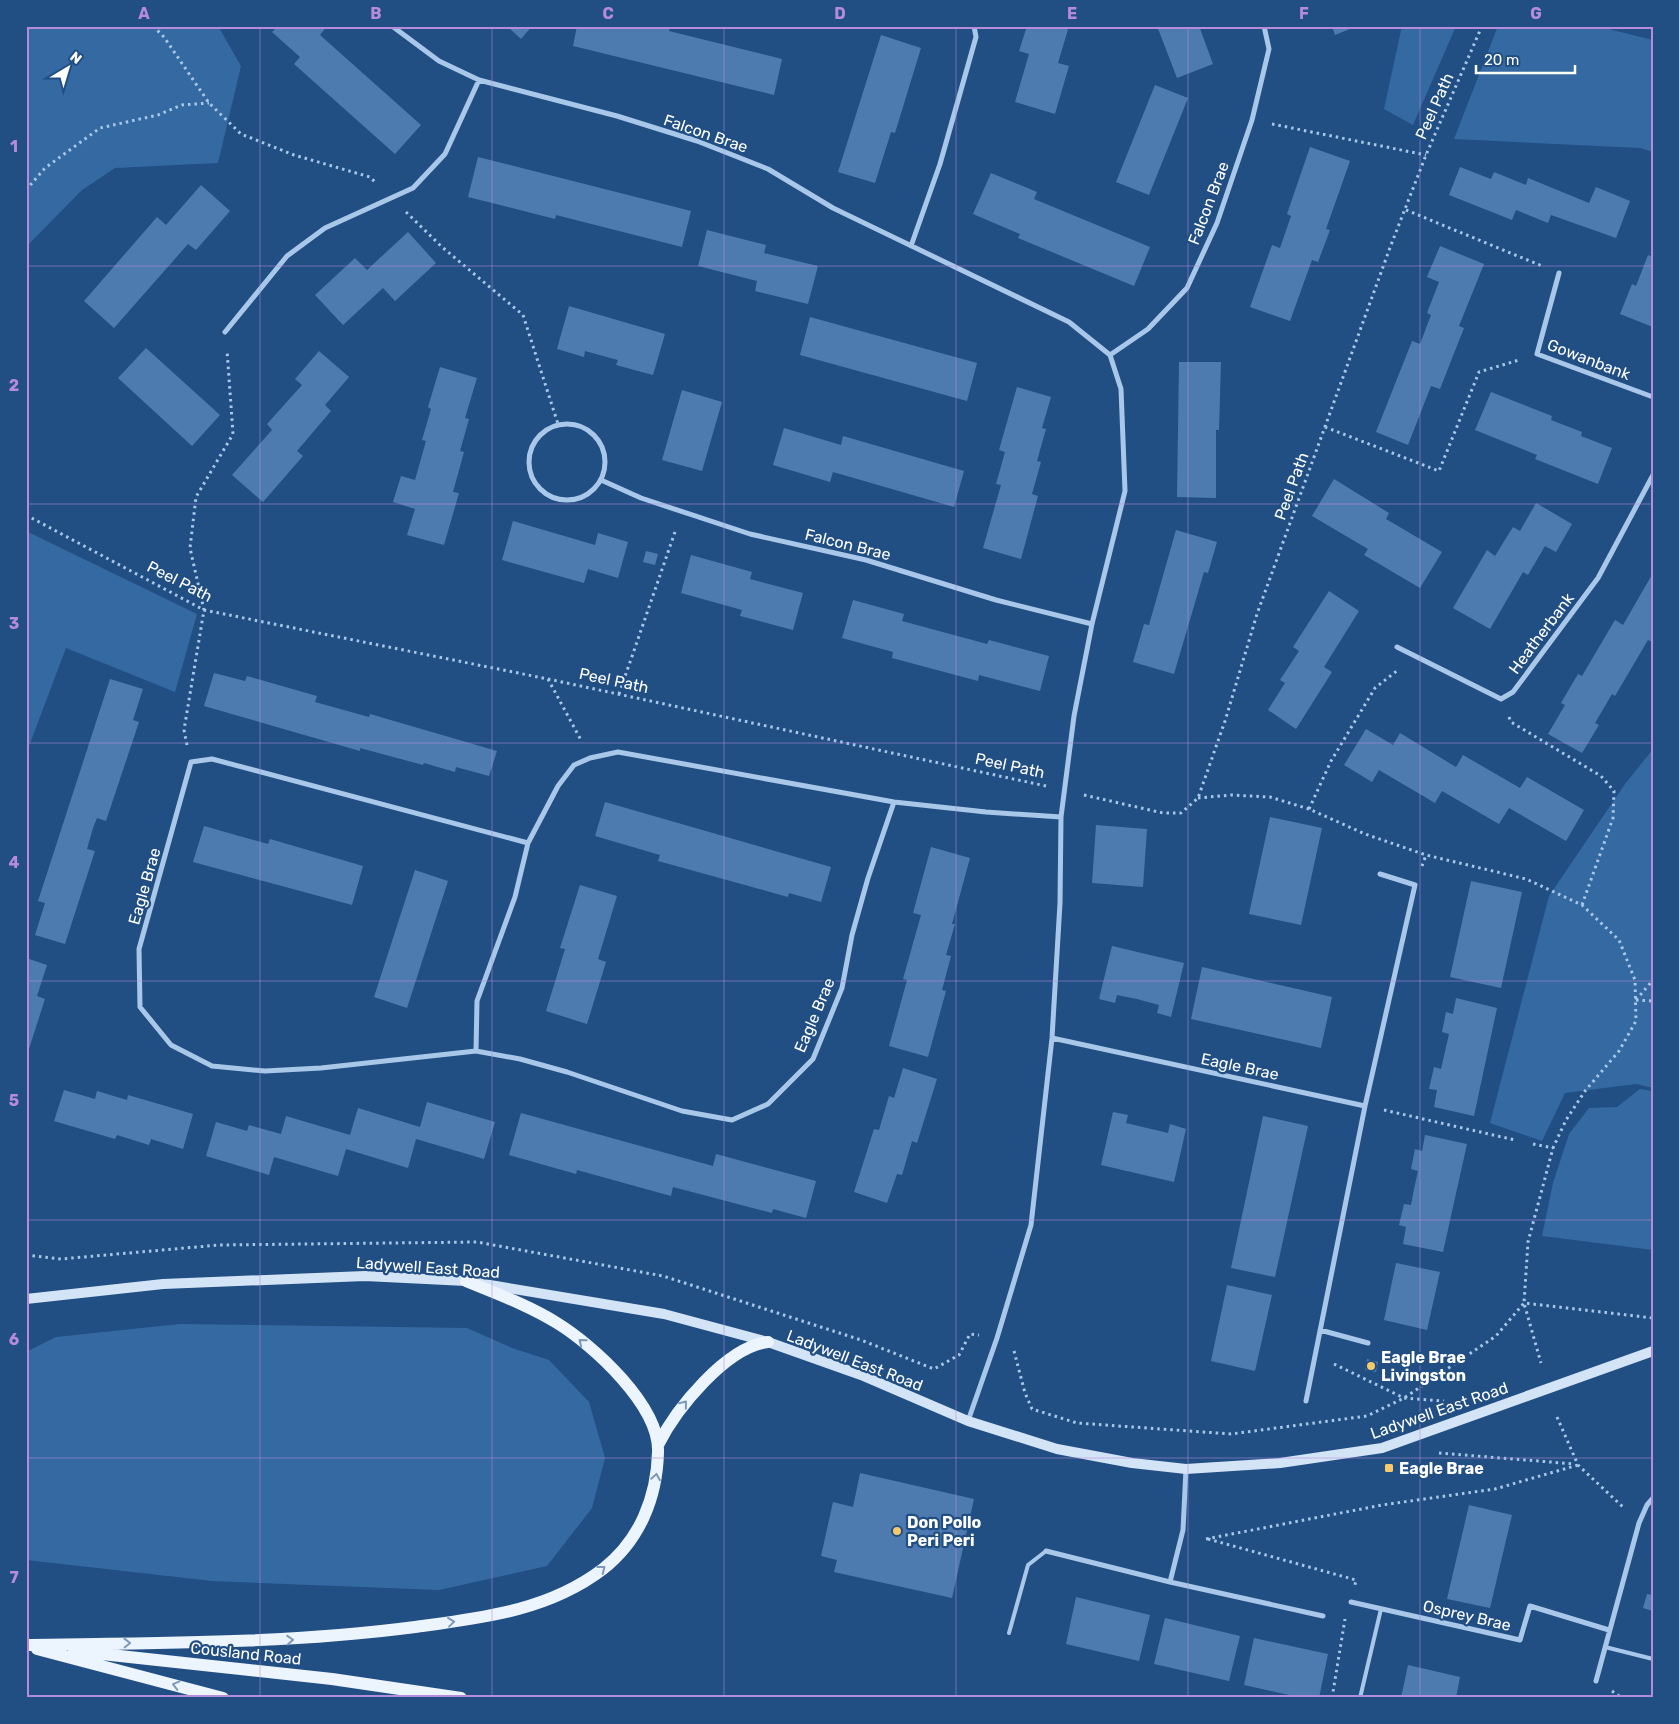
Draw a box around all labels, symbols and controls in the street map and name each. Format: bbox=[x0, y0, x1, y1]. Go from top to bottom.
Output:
text: A bbox=[138, 4, 150, 23]
text: B bbox=[370, 4, 382, 23]
text: C bbox=[602, 4, 614, 23]
text: D bbox=[834, 4, 846, 23]
text: E bbox=[1067, 4, 1077, 23]
text: F bbox=[1299, 4, 1309, 23]
text: G bbox=[1530, 4, 1542, 23]
north arrow bbox=[42, 42, 92, 92]
scale bar bbox=[1476, 42, 1575, 74]
text: N bbox=[66, 48, 85, 68]
text: 20 m bbox=[1484, 51, 1519, 69]
street label: Peel Path bbox=[1411, 70, 1458, 142]
street label: Falcon Brae bbox=[661, 110, 750, 157]
text: 1 bbox=[10, 137, 18, 156]
street label: Falcon Brae bbox=[1184, 159, 1233, 248]
street label: Gowanbank bbox=[1545, 335, 1634, 384]
text: 2 bbox=[9, 376, 19, 395]
street label: Peel Path bbox=[1270, 450, 1312, 523]
street label: Falcon Brae bbox=[803, 525, 893, 564]
street label: Peel Path bbox=[144, 557, 216, 606]
street label: Heatherbank bbox=[1505, 588, 1578, 678]
text: 3 bbox=[9, 614, 19, 633]
street label: Peel Path bbox=[577, 664, 650, 697]
street label: Peel Path bbox=[973, 749, 1046, 782]
street label: Eagle Brae bbox=[124, 845, 165, 927]
text: 4 bbox=[9, 853, 20, 872]
street label: Eagle Brae bbox=[790, 975, 839, 1055]
street label: Eagle Brae bbox=[1199, 1049, 1281, 1084]
text: 5 bbox=[9, 1091, 19, 1110]
street label: Ladywell East Road bbox=[355, 1253, 501, 1282]
street label: Ladywell East Road bbox=[784, 1326, 926, 1395]
text: 6 bbox=[9, 1330, 19, 1349]
one-way arrow bbox=[579, 1340, 588, 1348]
place label: Eagle Brae Livingston bbox=[1381, 1348, 1466, 1385]
marker: Eagle Brae Livingston bbox=[1365, 1360, 1377, 1372]
street label: Ladywell East Road bbox=[1368, 1378, 1510, 1443]
one-way arrow bbox=[678, 1401, 686, 1410]
place label: Eagle Brae bbox=[1399, 1459, 1484, 1478]
marker: Eagle Brae bbox=[1383, 1462, 1395, 1474]
one-way arrow bbox=[651, 1472, 661, 1481]
place label: Don Pollo Peri Peri bbox=[907, 1513, 982, 1550]
marker: Don Pollo Peri Peri bbox=[891, 1525, 903, 1537]
one-way arrow bbox=[596, 1566, 605, 1574]
text: 7 bbox=[9, 1568, 19, 1587]
street label: Osprey Brae bbox=[1421, 1596, 1513, 1635]
one-way arrow bbox=[448, 1617, 456, 1628]
one-way arrow bbox=[286, 1634, 294, 1645]
one-way arrow bbox=[124, 1638, 132, 1648]
street label: Cousland Road bbox=[190, 1638, 302, 1669]
one-way arrow bbox=[172, 1681, 180, 1691]

